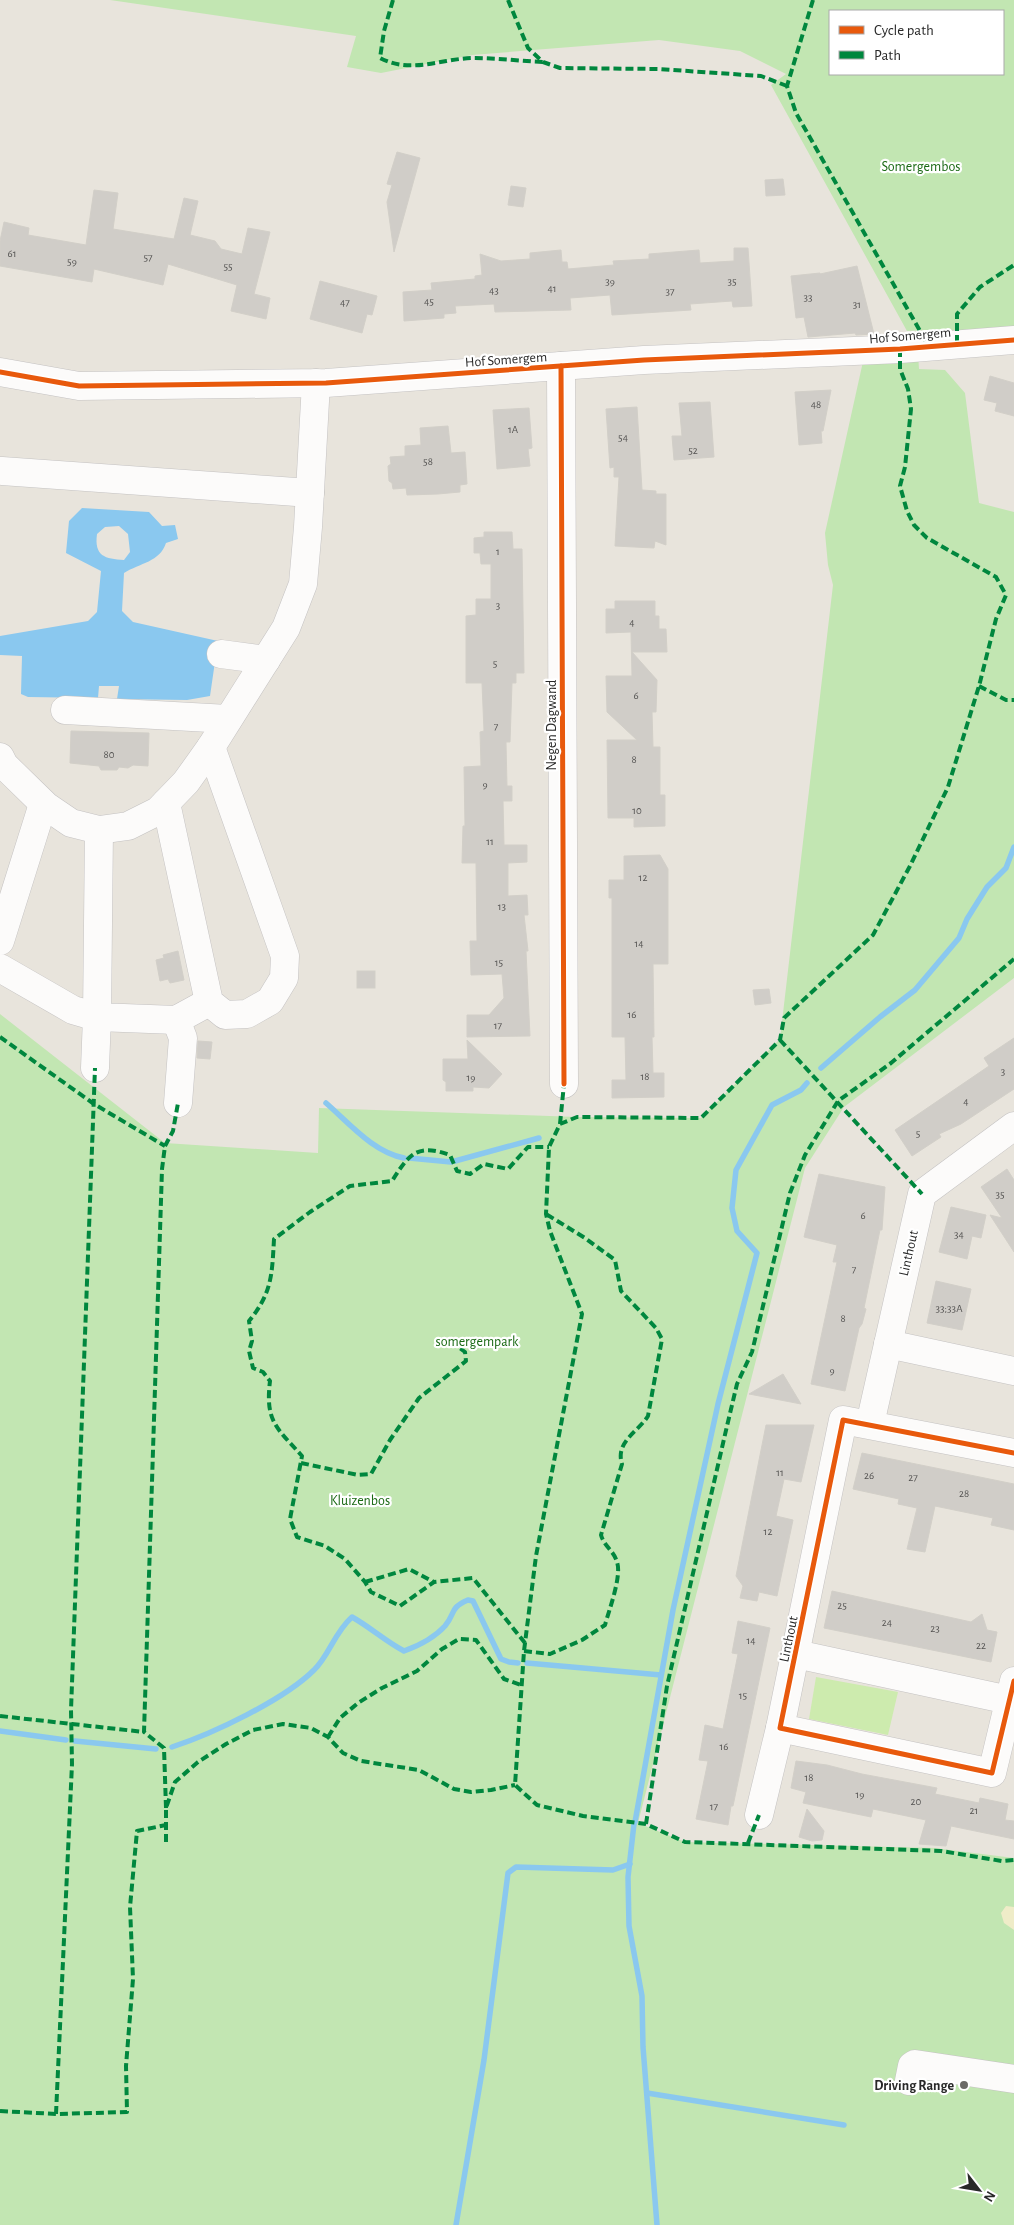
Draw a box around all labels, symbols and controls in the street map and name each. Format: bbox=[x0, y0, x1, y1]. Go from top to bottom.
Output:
legend bbox=[829, 10, 1004, 75]
text: Cycle path bbox=[874, 23, 934, 38]
text: Path bbox=[874, 48, 901, 63]
park label: Somergembos bbox=[882, 160, 960, 174]
house number: 61 bbox=[8, 248, 16, 259]
house number: 57 bbox=[143, 252, 153, 263]
house number: 59 bbox=[67, 256, 77, 267]
house number: 55 bbox=[223, 261, 233, 272]
house number: 39 bbox=[605, 276, 615, 287]
house number: 35 bbox=[727, 276, 737, 287]
house number: 41 bbox=[547, 283, 557, 294]
house number: 43 bbox=[489, 285, 499, 296]
house number: 37 bbox=[665, 286, 675, 297]
house number: 33 bbox=[803, 292, 813, 303]
house number: 45 bbox=[424, 296, 434, 307]
house number: 47 bbox=[340, 297, 350, 308]
house number: 31 bbox=[853, 299, 861, 310]
street label: Hof Somergem bbox=[869, 325, 952, 347]
street label: Hof Somergem bbox=[465, 350, 548, 370]
house number: 48 bbox=[811, 399, 821, 410]
house number: 1A bbox=[508, 424, 519, 435]
house number: 54 bbox=[618, 432, 628, 443]
house number: 52 bbox=[688, 445, 698, 456]
house number: 58 bbox=[423, 456, 433, 467]
house number: 1 bbox=[496, 546, 500, 557]
house number: 3 bbox=[496, 600, 501, 611]
house number: 4 bbox=[629, 617, 635, 628]
house number: 5 bbox=[493, 658, 498, 669]
street label: Negen Dagwand bbox=[545, 680, 559, 770]
house number: 6 bbox=[633, 690, 639, 701]
house number: 7 bbox=[494, 721, 499, 732]
house number: 80 bbox=[103, 749, 115, 760]
house number: 8 bbox=[631, 754, 637, 765]
house number: 9 bbox=[482, 779, 488, 790]
house number: 10 bbox=[632, 805, 642, 816]
house number: 11 bbox=[486, 836, 494, 847]
house number: 12 bbox=[639, 872, 647, 883]
house number: 13 bbox=[498, 901, 507, 912]
house number: 14 bbox=[634, 938, 644, 949]
house number: 15 bbox=[495, 957, 504, 968]
house number: 16 bbox=[628, 1009, 636, 1020]
house number: 17 bbox=[494, 1020, 503, 1031]
house number: 3 bbox=[1001, 1066, 1006, 1077]
house number: 18 bbox=[641, 1071, 650, 1082]
house number: 19 bbox=[467, 1072, 475, 1083]
house number: 4 bbox=[963, 1096, 969, 1107]
house number: 5 bbox=[916, 1128, 921, 1139]
house number: 35 bbox=[995, 1189, 1005, 1200]
house number: 6 bbox=[860, 1210, 866, 1221]
street label: Linthout bbox=[897, 1228, 921, 1278]
house number: 34 bbox=[954, 1229, 964, 1240]
house number: 7 bbox=[852, 1264, 857, 1275]
house number: 33;33A bbox=[935, 1303, 963, 1314]
house number: 8 bbox=[840, 1313, 846, 1324]
park label: somergempark bbox=[436, 1335, 519, 1349]
house number: 9 bbox=[829, 1365, 835, 1376]
house number: 11 bbox=[776, 1467, 784, 1478]
house number: 26 bbox=[864, 1470, 874, 1481]
house number: 27 bbox=[908, 1472, 918, 1483]
house number: 28 bbox=[959, 1488, 969, 1499]
park label: Kluizenbos bbox=[330, 1494, 390, 1508]
house number: 12 bbox=[764, 1526, 772, 1537]
house number: 25 bbox=[837, 1600, 847, 1611]
street label: Linthout bbox=[777, 1614, 801, 1663]
house number: 24 bbox=[882, 1617, 892, 1628]
house number: 23 bbox=[930, 1623, 940, 1634]
house number: 14 bbox=[746, 1635, 756, 1646]
house number: 22 bbox=[976, 1640, 986, 1651]
house number: 15 bbox=[739, 1690, 748, 1701]
house number: 16 bbox=[720, 1741, 728, 1752]
house number: 18 bbox=[805, 1772, 814, 1783]
house number: 19 bbox=[856, 1789, 864, 1800]
house number: 20 bbox=[911, 1796, 922, 1807]
house number: 17 bbox=[710, 1801, 719, 1812]
house number: 21 bbox=[970, 1805, 978, 1816]
place label: Driving Range bbox=[874, 2079, 954, 2093]
marker: Driving Range bbox=[958, 2079, 970, 2091]
north arrow bbox=[954, 2165, 1004, 2215]
text: N bbox=[981, 2188, 998, 2204]

